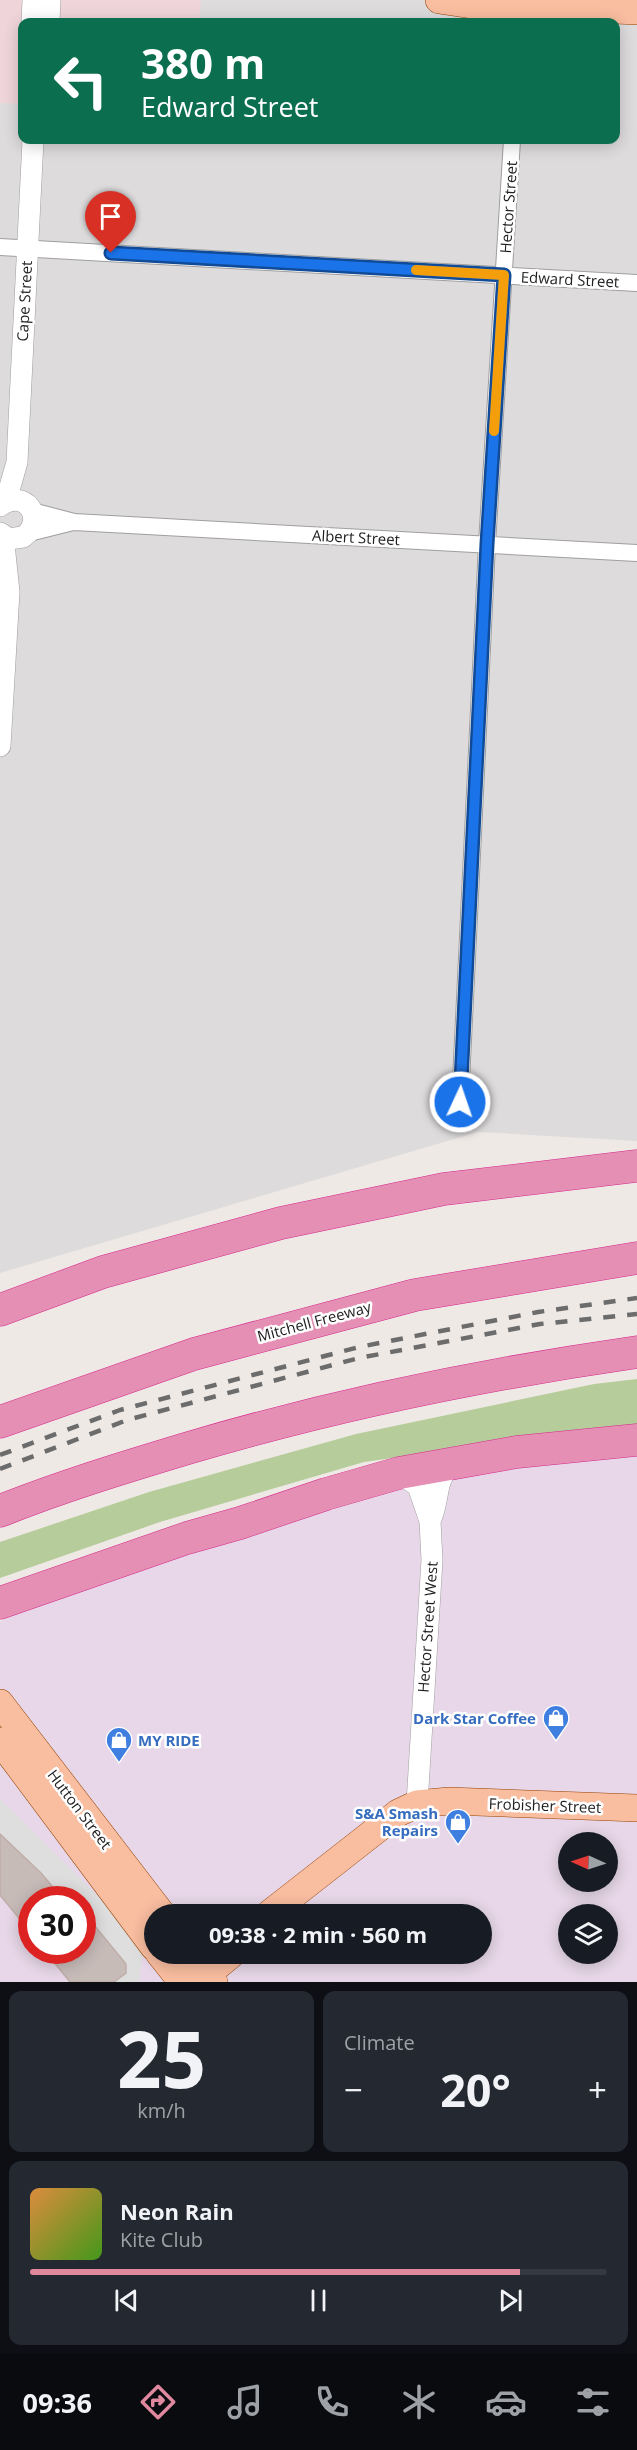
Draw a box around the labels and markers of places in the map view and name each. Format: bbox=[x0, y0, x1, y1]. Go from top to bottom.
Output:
pin bbox=[85, 191, 136, 253]
shop icon: Dark Star Coffee bbox=[541, 1703, 571, 1741]
place label: Dark Star Coffee bbox=[413, 1708, 536, 1728]
shop icon: MY RIDE bbox=[104, 1725, 134, 1763]
place label: MY RIDE bbox=[138, 1730, 200, 1750]
place label: S&A Smash Repairs bbox=[355, 1803, 438, 1840]
shop icon: S&A Smash Repairs bbox=[443, 1807, 473, 1845]

